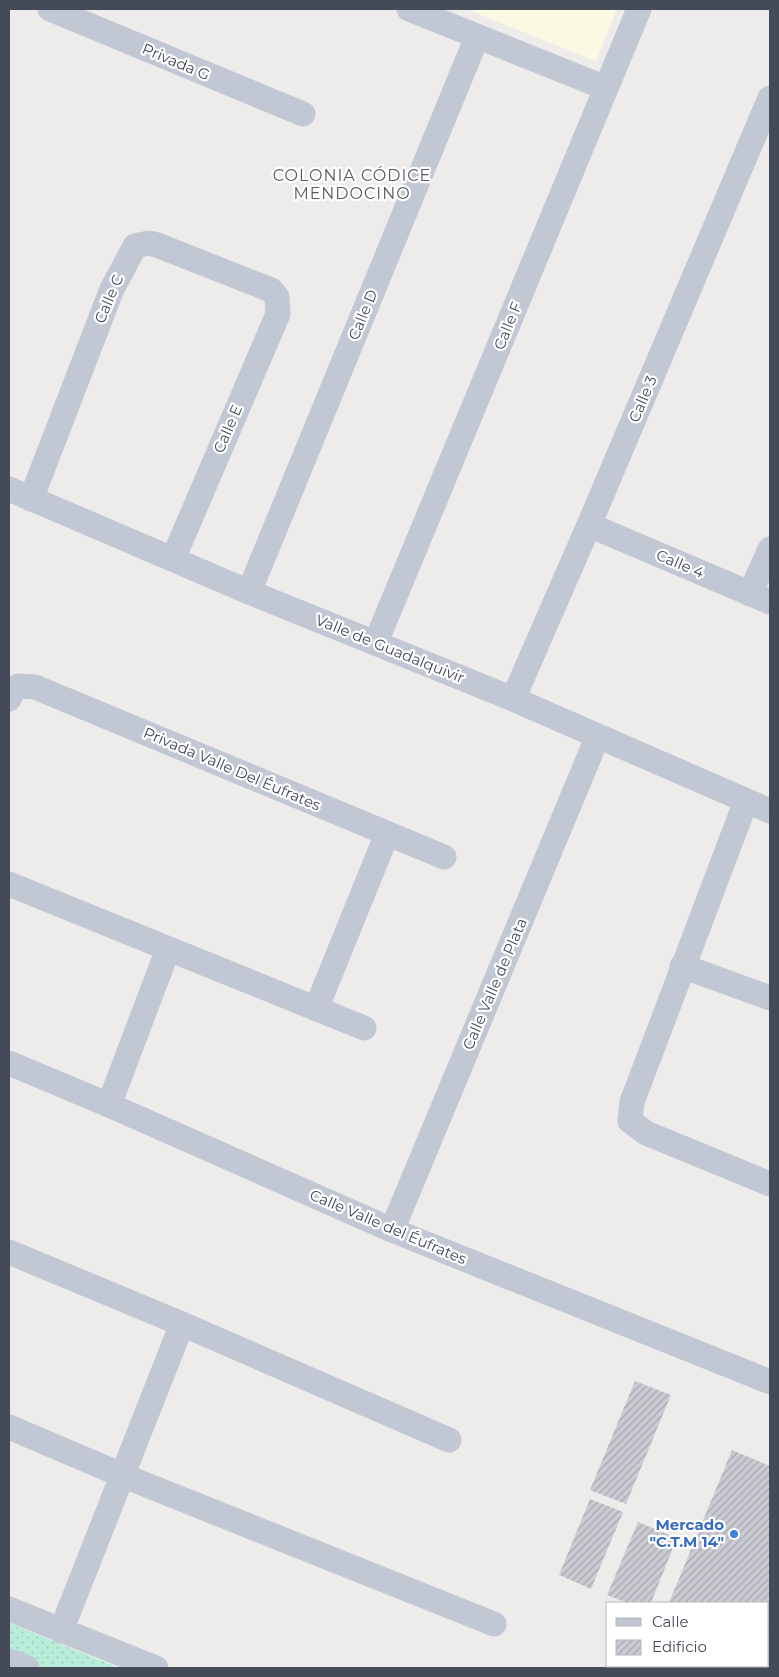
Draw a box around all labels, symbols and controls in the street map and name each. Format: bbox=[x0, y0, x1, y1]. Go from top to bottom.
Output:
street label: Privada G bbox=[140, 39, 213, 84]
district label: COLONIA CÓDICE MENDOCINO bbox=[273, 166, 431, 203]
street label: Calle C bbox=[90, 271, 127, 326]
street label: Calle D bbox=[344, 287, 381, 343]
street label: Calle F bbox=[489, 299, 526, 353]
street label: Calle 3 bbox=[624, 373, 661, 425]
street label: Calle E bbox=[209, 402, 246, 456]
street label: Calle 4 bbox=[653, 545, 707, 582]
street label: Valle de Guadalquivir bbox=[313, 610, 467, 687]
street label: Privada Valle Del Éufrates bbox=[141, 723, 324, 815]
street label: Calle Valle de Plata bbox=[458, 915, 531, 1053]
street label: Calle Valle del Éufrates bbox=[307, 1185, 470, 1268]
place label: Mercado "C.T.M 14" bbox=[650, 1515, 724, 1551]
marker: Mercado "C.T.M 14" bbox=[728, 1528, 740, 1540]
legend bbox=[606, 1602, 769, 1667]
text: Calle bbox=[652, 1612, 689, 1631]
text: Edificio bbox=[652, 1637, 707, 1656]

